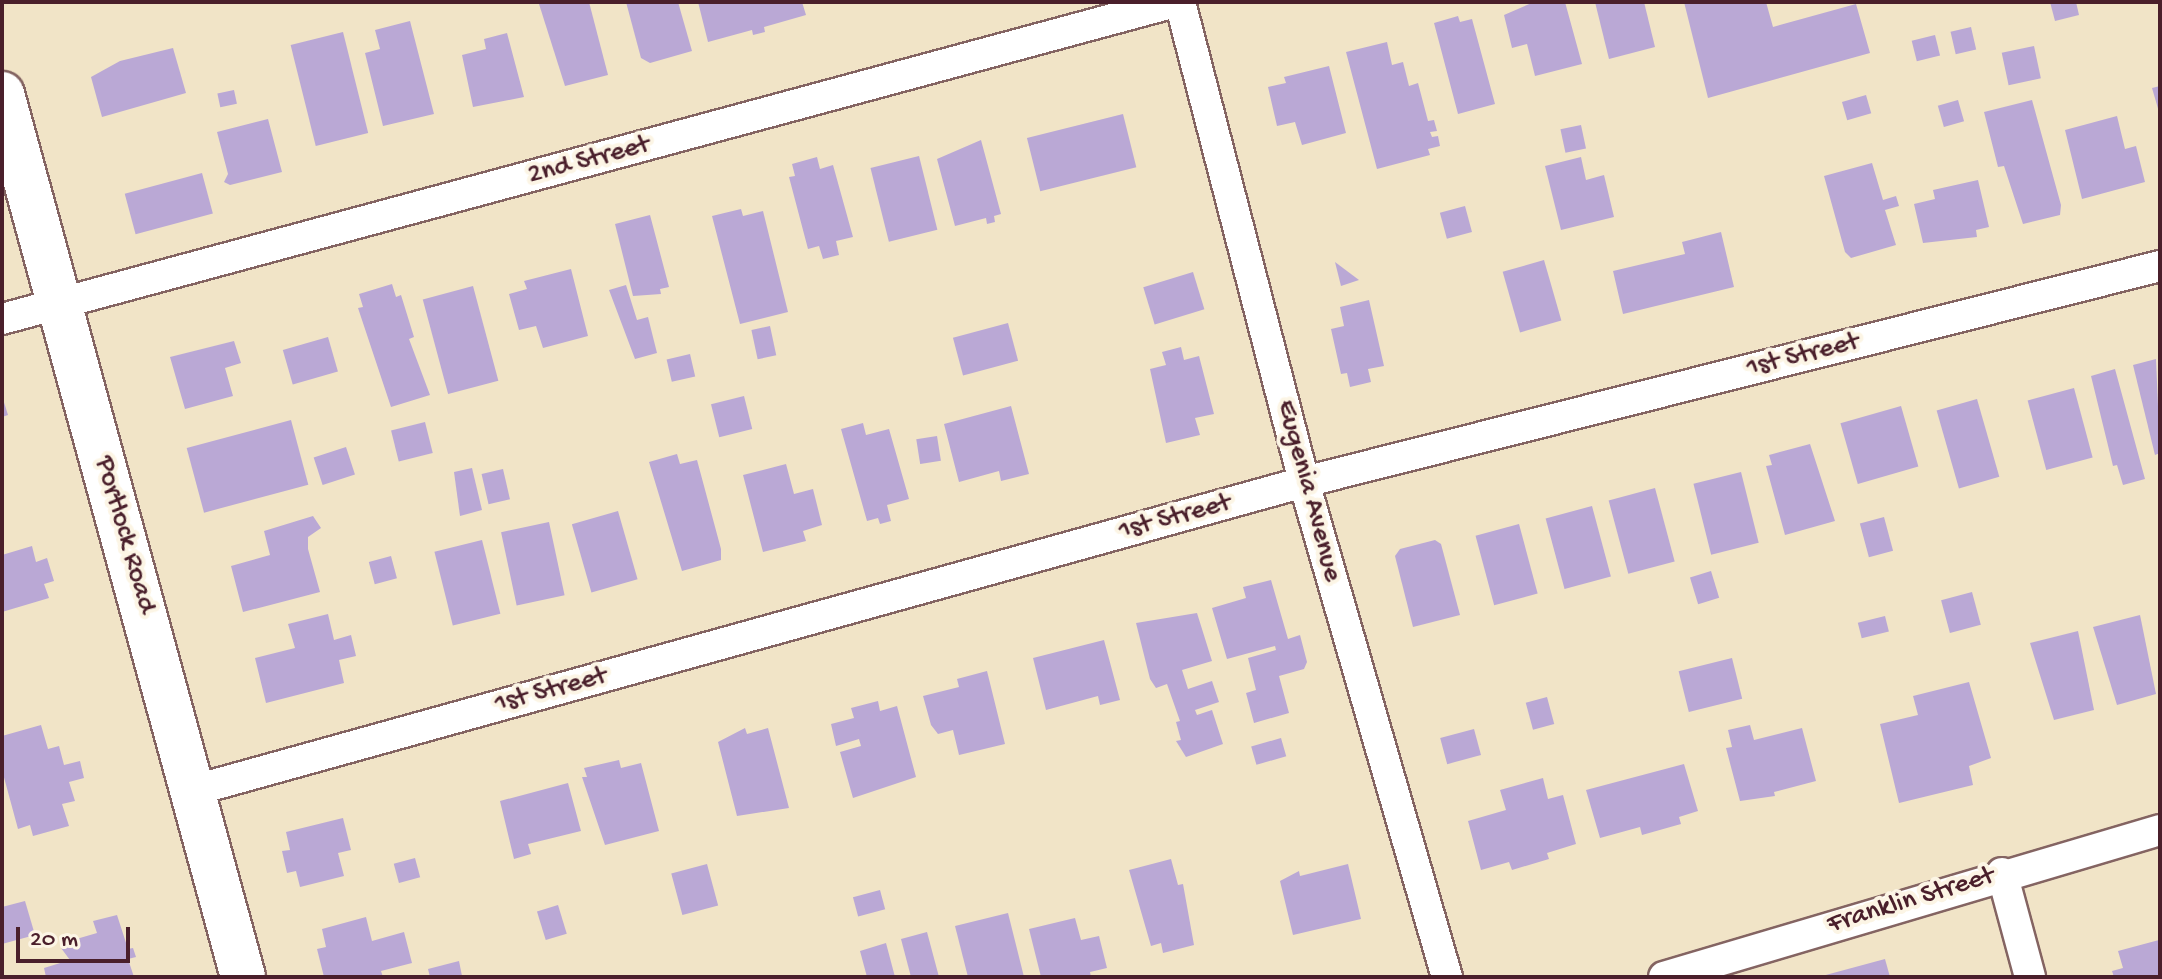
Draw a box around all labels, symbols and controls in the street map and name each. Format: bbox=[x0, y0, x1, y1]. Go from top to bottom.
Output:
street label: 2nd Street bbox=[524, 129, 654, 193]
street label: 1st Street bbox=[1743, 326, 1863, 386]
street label: Eugenia Avenue bbox=[1268, 396, 1348, 586]
street label: Portlock Road bbox=[86, 453, 162, 617]
street label: 1st Street bbox=[1115, 487, 1235, 549]
street label: 1st Street bbox=[491, 660, 611, 722]
street label: Franklin Street bbox=[1824, 860, 1998, 942]
scale bar bbox=[20, 911, 134, 961]
text: 20 m bbox=[30, 926, 78, 955]

